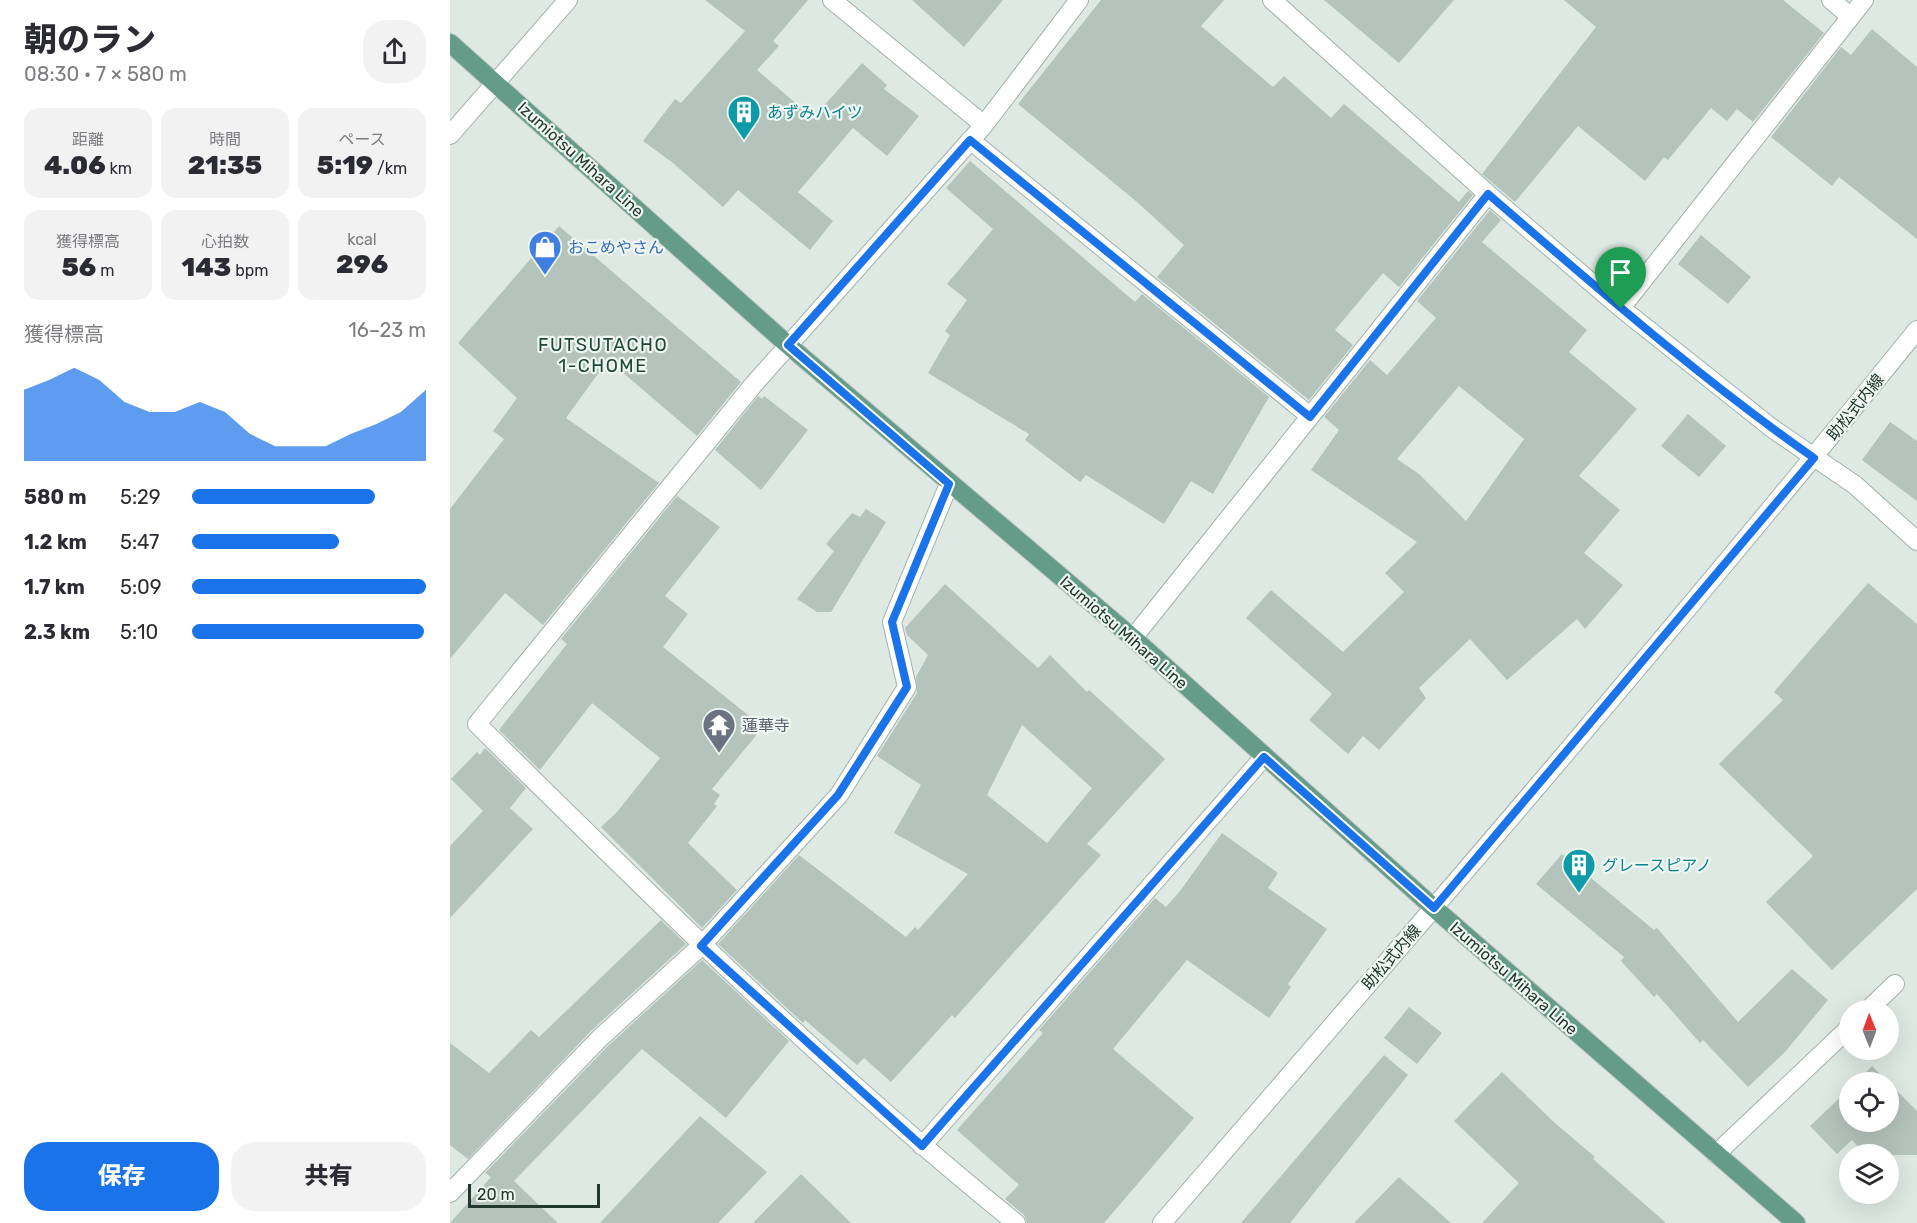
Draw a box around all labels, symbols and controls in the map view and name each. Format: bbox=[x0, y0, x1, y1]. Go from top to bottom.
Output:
text: 朝のラン bbox=[24, 20, 156, 59]
button: share bbox=[363, 20, 426, 83]
text: 08:30 · 7 × 580 m bbox=[24, 62, 187, 86]
building icon: あずみハイツ bbox=[726, 94, 762, 141]
street label: Izumiotsu Mihara Line bbox=[514, 98, 648, 221]
place label: あずみハイツ bbox=[767, 103, 863, 122]
text: 距離 bbox=[72, 130, 104, 149]
text: 時間 bbox=[209, 130, 241, 149]
text: ペース bbox=[338, 130, 386, 149]
text: 4.06 bbox=[44, 150, 106, 181]
text: 21:35 bbox=[188, 150, 262, 181]
text: 5:19 bbox=[317, 150, 373, 181]
text: km bbox=[106, 159, 132, 178]
text: /km bbox=[373, 159, 407, 178]
shop icon: おこめやさん bbox=[527, 229, 563, 276]
text: kcal bbox=[347, 230, 377, 249]
text: 獲得標高 bbox=[56, 232, 120, 251]
text: 心拍数 bbox=[201, 232, 249, 251]
place label: おこめやさん bbox=[568, 238, 664, 257]
pin bbox=[1595, 247, 1646, 309]
text: 296 bbox=[336, 249, 388, 280]
text: 56 bbox=[62, 252, 96, 283]
text: 143 bbox=[181, 252, 231, 283]
icon: arrive bbox=[1604, 256, 1637, 289]
text: m bbox=[96, 261, 114, 280]
text: bpm bbox=[231, 261, 269, 280]
text: 16–23 m bbox=[348, 318, 426, 342]
text: 獲得標高 bbox=[24, 322, 104, 346]
district label: FUTSUTACHO 1-CHOME bbox=[538, 334, 668, 377]
street label: 助松式内線 bbox=[1823, 370, 1888, 444]
text: 580 m bbox=[24, 485, 87, 509]
text: 5:29 bbox=[120, 485, 161, 509]
text: 1.2 km bbox=[24, 530, 87, 554]
text: 5:47 bbox=[120, 530, 159, 554]
street label: Izumiotsu Mihara Line bbox=[1056, 572, 1191, 693]
text: 1.7 km bbox=[24, 575, 85, 599]
text: 5:09 bbox=[120, 575, 162, 599]
text: 2.3 km bbox=[24, 620, 90, 644]
text: 5:10 bbox=[120, 620, 158, 644]
temple icon: 蓮華寺 bbox=[701, 707, 737, 754]
place label: 蓮華寺 bbox=[742, 716, 790, 735]
building icon: グレースピアノ bbox=[1561, 847, 1597, 894]
place label: グレースピアノ bbox=[1602, 856, 1712, 875]
street label: Izumiotsu Mihara Line bbox=[1446, 918, 1581, 1039]
street label: 助松式内線 bbox=[1358, 921, 1425, 994]
north arrow bbox=[1839, 1000, 1899, 1060]
map controls bbox=[1839, 1000, 1899, 1204]
button: locate bbox=[1839, 1072, 1899, 1132]
button: 保存 bbox=[24, 1142, 219, 1211]
button: 共有 bbox=[231, 1142, 426, 1211]
button: layers bbox=[1839, 1144, 1899, 1204]
scale bar bbox=[468, 1181, 600, 1208]
text: 20 m bbox=[477, 1185, 515, 1204]

